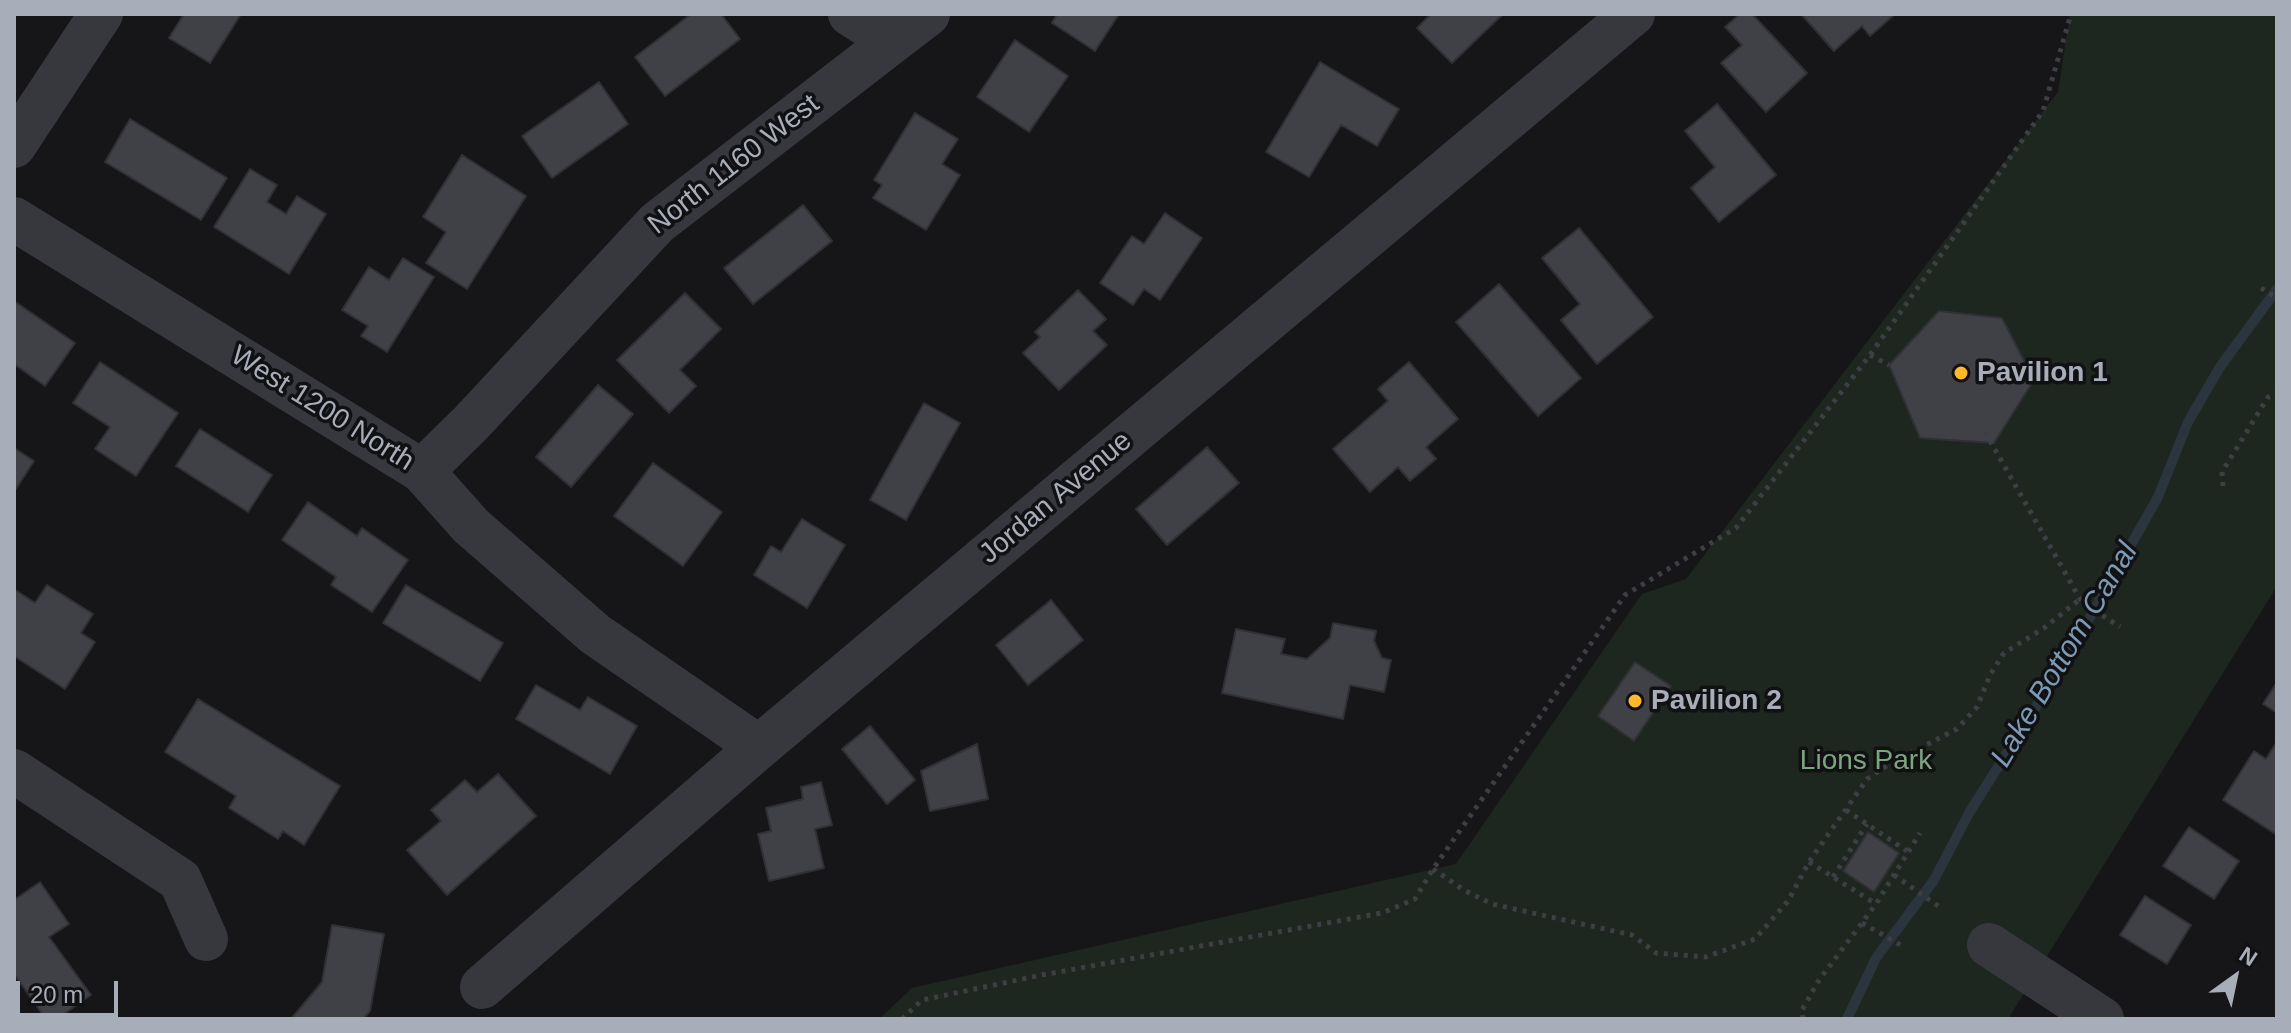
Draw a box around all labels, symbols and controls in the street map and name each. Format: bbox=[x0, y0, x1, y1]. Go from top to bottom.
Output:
street label: North 1160 West bbox=[642, 88, 826, 242]
street label: West 1200 North bbox=[224, 339, 420, 479]
place label: Pavilion 1 bbox=[1977, 356, 2108, 390]
marker: Pavilion 1 bbox=[1952, 364, 1970, 382]
street label: Jordan Avenue bbox=[973, 425, 1139, 571]
water label: Lake Bottom Canal bbox=[1984, 536, 2146, 774]
place label: Pavilion 2 bbox=[1651, 684, 1782, 718]
marker: Pavilion 2 bbox=[1626, 692, 1644, 710]
park label: Lions Park bbox=[1800, 744, 1932, 778]
north arrow bbox=[2195, 937, 2275, 1017]
text: N bbox=[2235, 942, 2262, 971]
scale bar bbox=[20, 965, 122, 1015]
text: 20 m bbox=[30, 981, 83, 1008]

